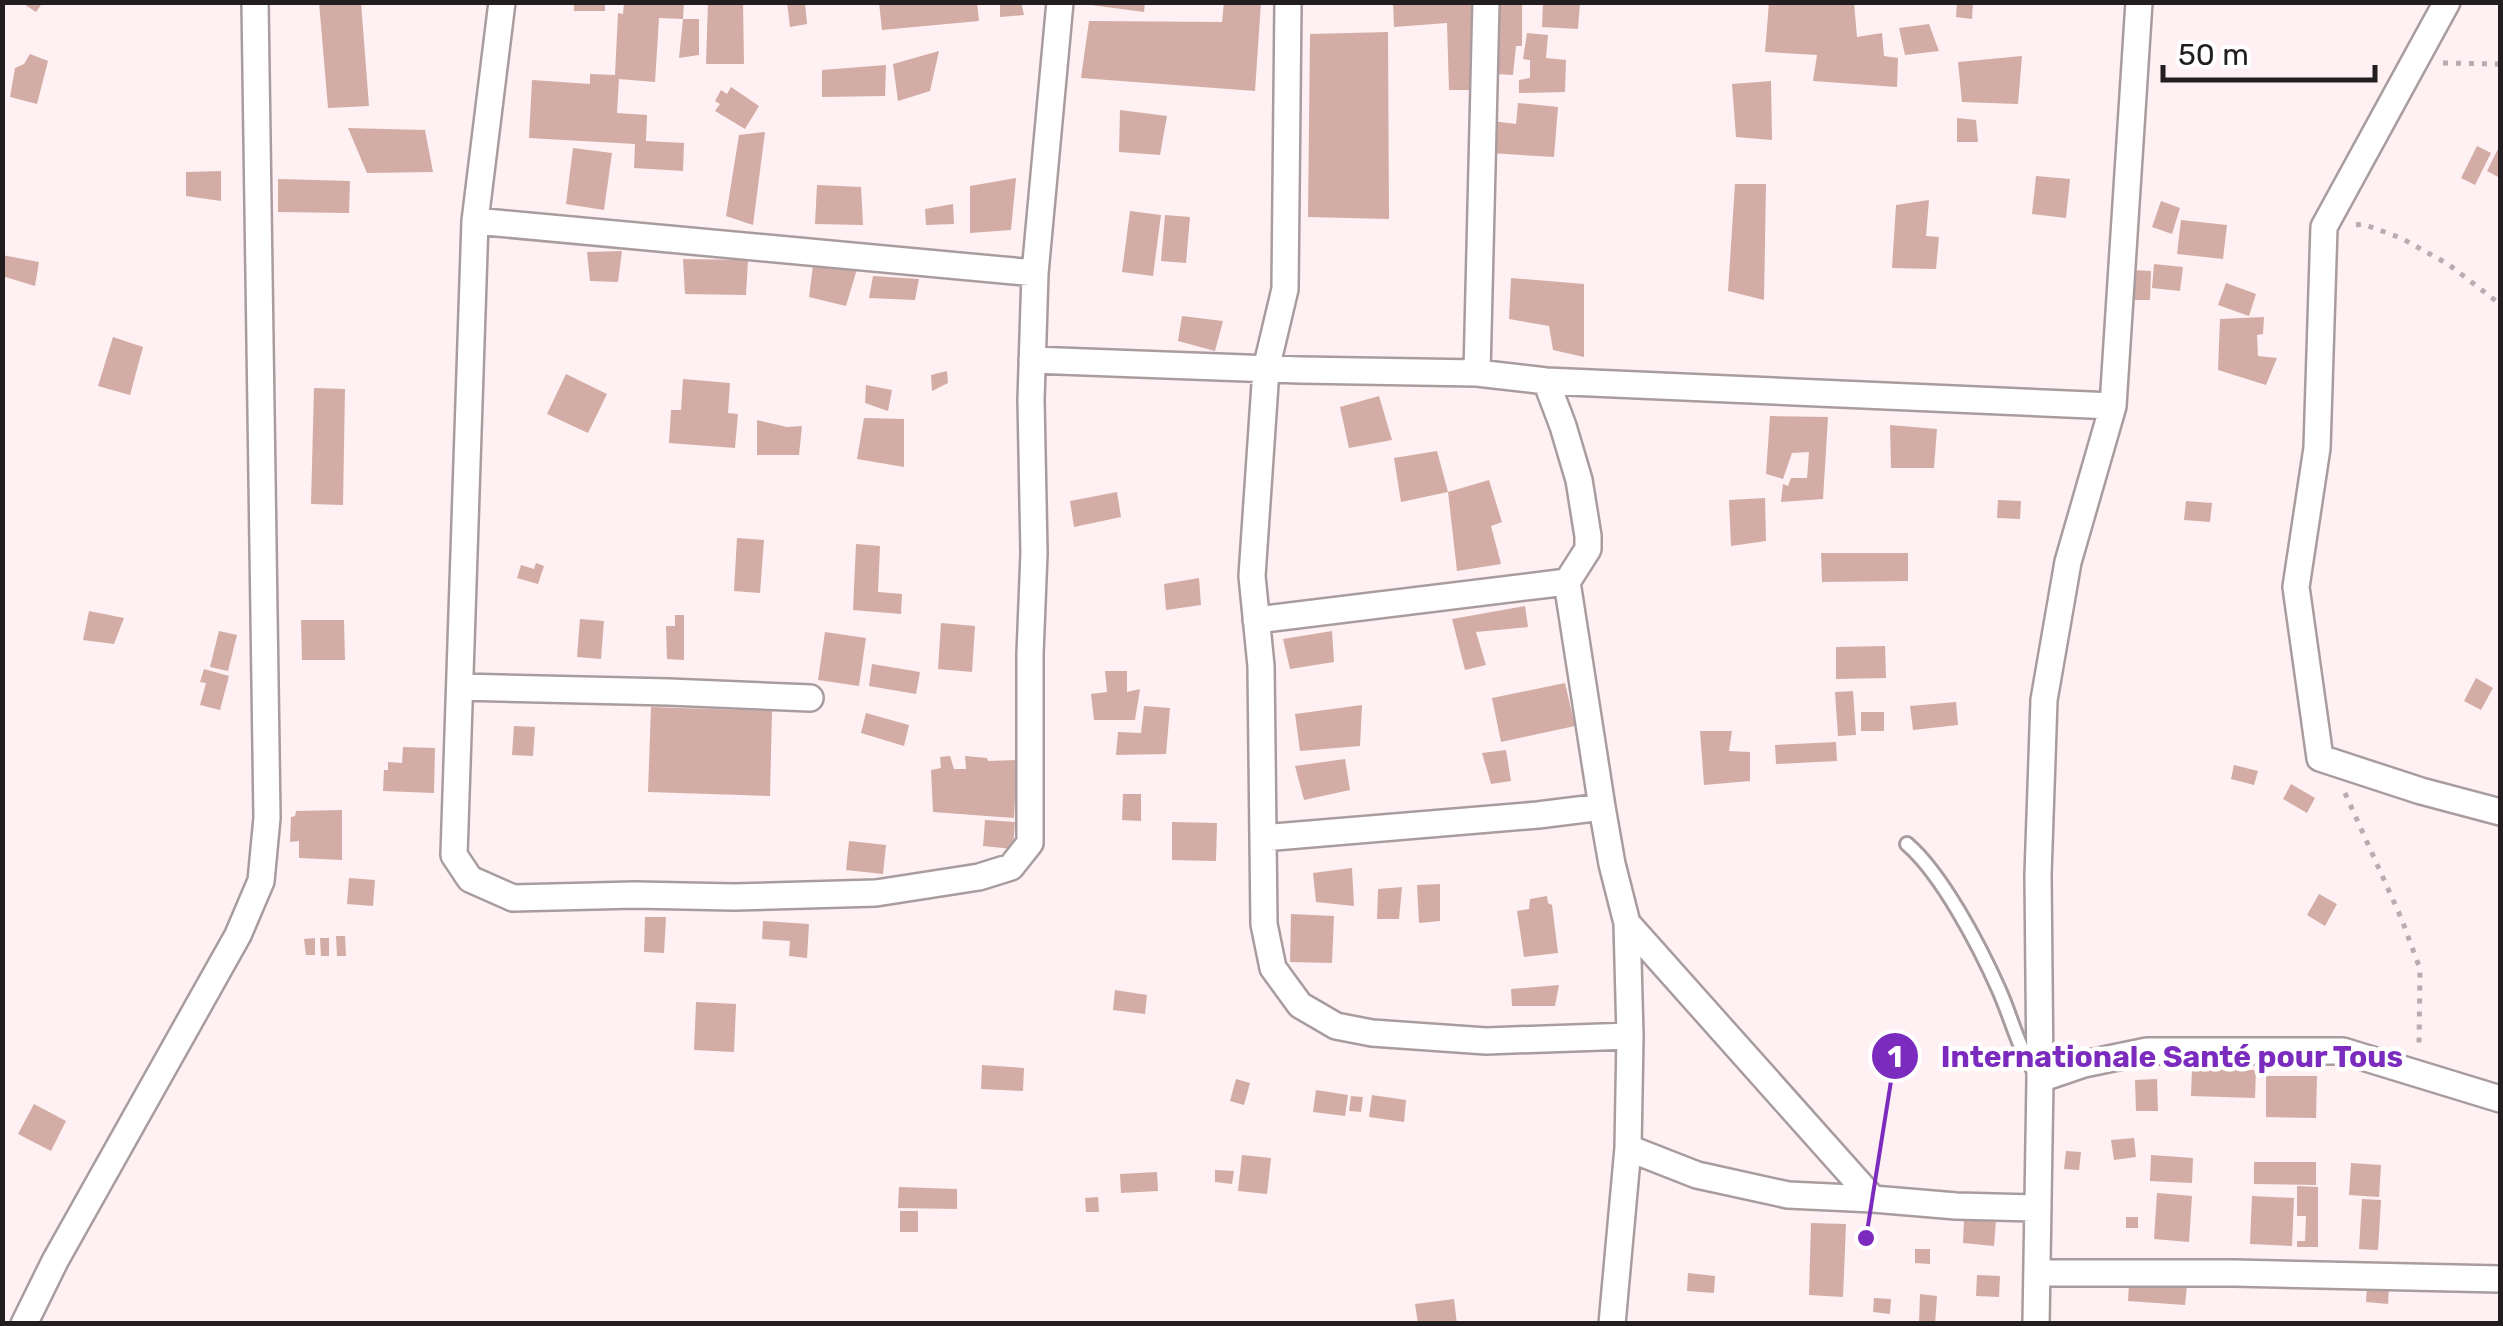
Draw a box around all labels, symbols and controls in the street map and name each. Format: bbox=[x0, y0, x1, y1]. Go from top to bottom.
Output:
scale bar bbox=[2163, 20, 2376, 82]
text: 50 m bbox=[2178, 37, 2249, 73]
callout: Internationale Santé pour Tous bbox=[1870, 1026, 2424, 1086]
text: 1 bbox=[1888, 1039, 1902, 1075]
text: Internationale Santé pour Tous bbox=[1941, 1039, 2403, 1075]

